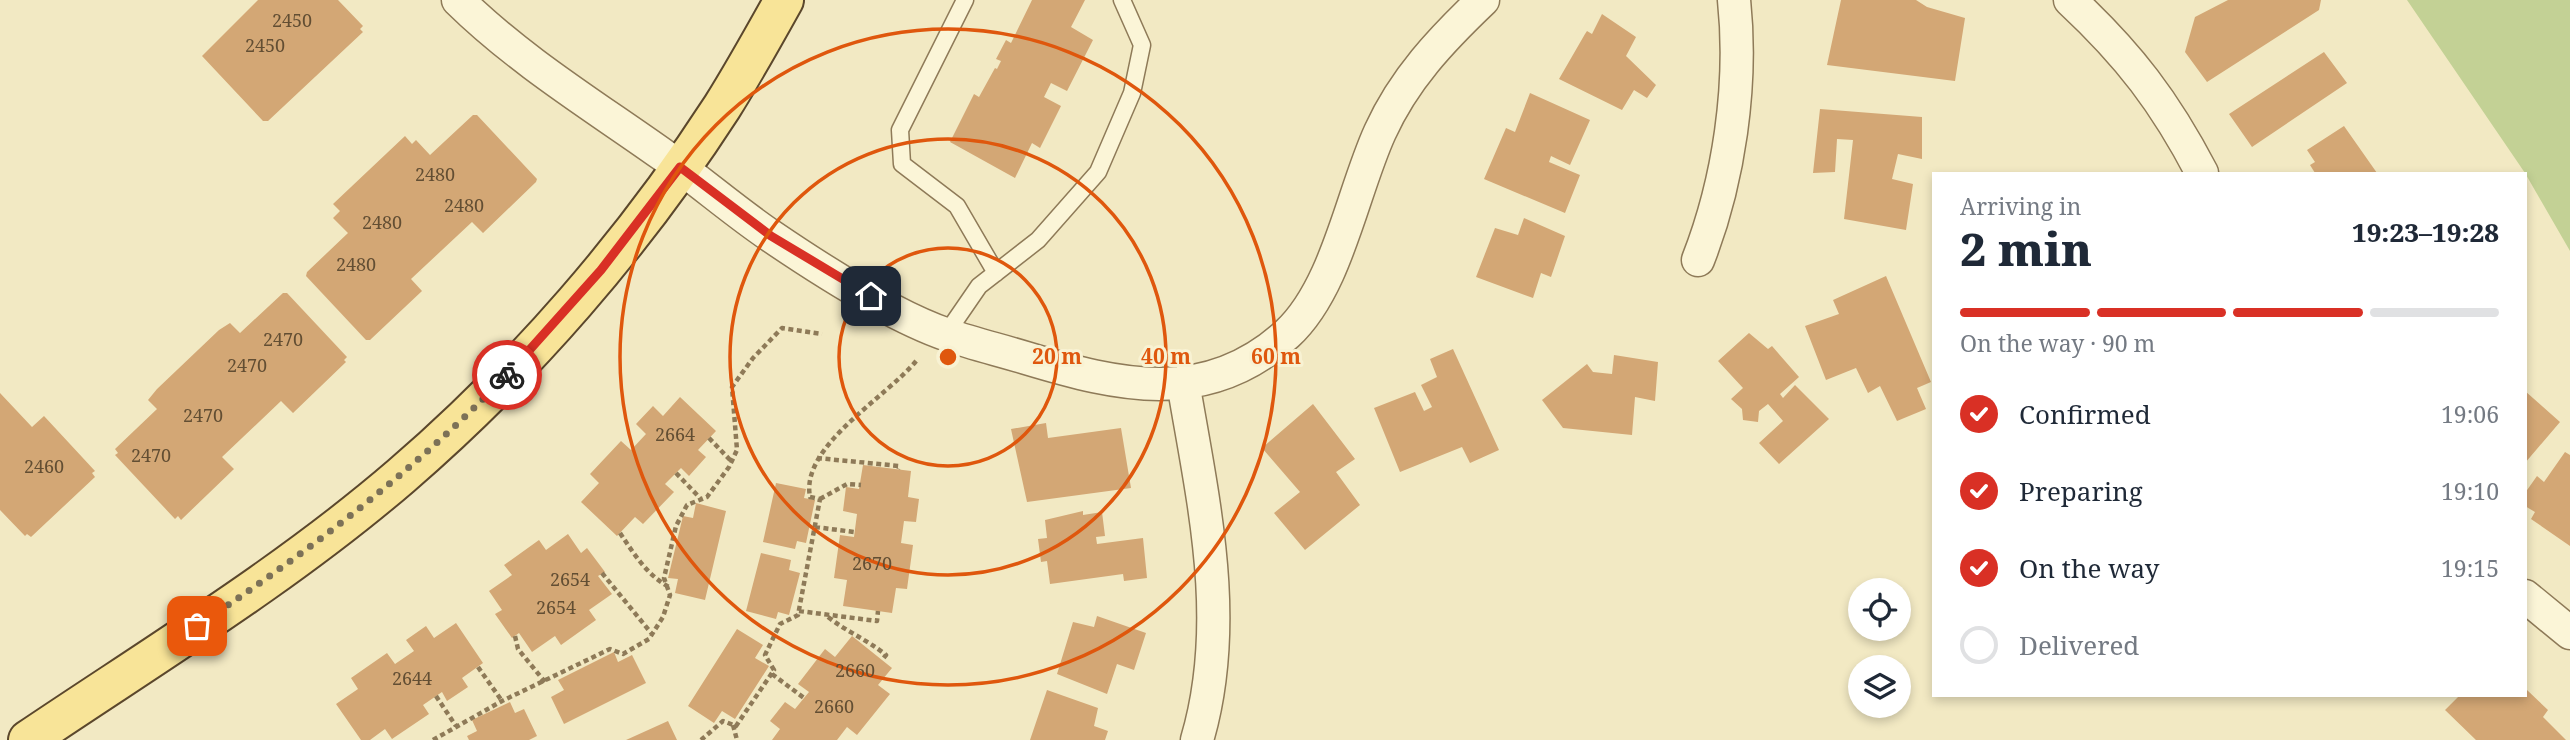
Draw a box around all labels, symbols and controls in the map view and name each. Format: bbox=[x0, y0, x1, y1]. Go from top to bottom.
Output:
house number: 2450 bbox=[272, 8, 312, 32]
house number: 2450 bbox=[245, 33, 285, 57]
house number: 2480 bbox=[415, 162, 455, 186]
text: Arriving in bbox=[1960, 190, 2081, 222]
house number: 2480 bbox=[444, 193, 484, 217]
house number: 2480 bbox=[362, 210, 402, 234]
text: 19:23–19:28 bbox=[2352, 214, 2499, 250]
text: 2 min bbox=[1960, 217, 2092, 279]
house number: 2480 bbox=[336, 252, 376, 276]
pin bbox=[841, 266, 901, 326]
icon: home bbox=[852, 277, 890, 315]
house number: 2470 bbox=[263, 327, 303, 351]
text: On the way · 90 m bbox=[1960, 327, 2155, 359]
courier bbox=[472, 340, 542, 410]
text: 20 m bbox=[1032, 342, 1082, 370]
text: 40 m bbox=[1141, 342, 1191, 370]
text: 60 m bbox=[1251, 342, 1301, 370]
centre of rings bbox=[936, 345, 960, 369]
house number: 2470 bbox=[227, 353, 267, 377]
icon: bike bbox=[488, 356, 526, 394]
icon: check bbox=[1960, 395, 1998, 433]
text: Confirmed bbox=[2019, 396, 2151, 432]
text: 19:06 bbox=[2441, 398, 2499, 430]
house number: 2470 bbox=[183, 403, 223, 427]
house number: 2664 bbox=[655, 422, 695, 446]
house number: 2470 bbox=[131, 443, 171, 467]
house number: 2460 bbox=[24, 454, 64, 478]
icon: check bbox=[1960, 472, 1998, 510]
text: Preparing bbox=[2019, 473, 2143, 509]
text: 19:10 bbox=[2441, 475, 2499, 507]
icon: check bbox=[1960, 549, 1998, 587]
text: On the way bbox=[2019, 550, 2159, 586]
house number: 2670 bbox=[852, 551, 892, 575]
text: 19:15 bbox=[2441, 552, 2499, 584]
house number: 2654 bbox=[550, 567, 590, 591]
map controls bbox=[1848, 578, 1911, 718]
button: locate bbox=[1848, 578, 1911, 641]
house number: 2654 bbox=[536, 595, 576, 619]
pin bbox=[167, 596, 227, 656]
icon: bag bbox=[178, 607, 216, 645]
text: Delivered bbox=[2019, 627, 2139, 663]
button: layers bbox=[1848, 655, 1911, 718]
house number: 2660 bbox=[835, 658, 875, 682]
house number: 2644 bbox=[392, 666, 432, 690]
house number: 2660 bbox=[814, 694, 854, 718]

